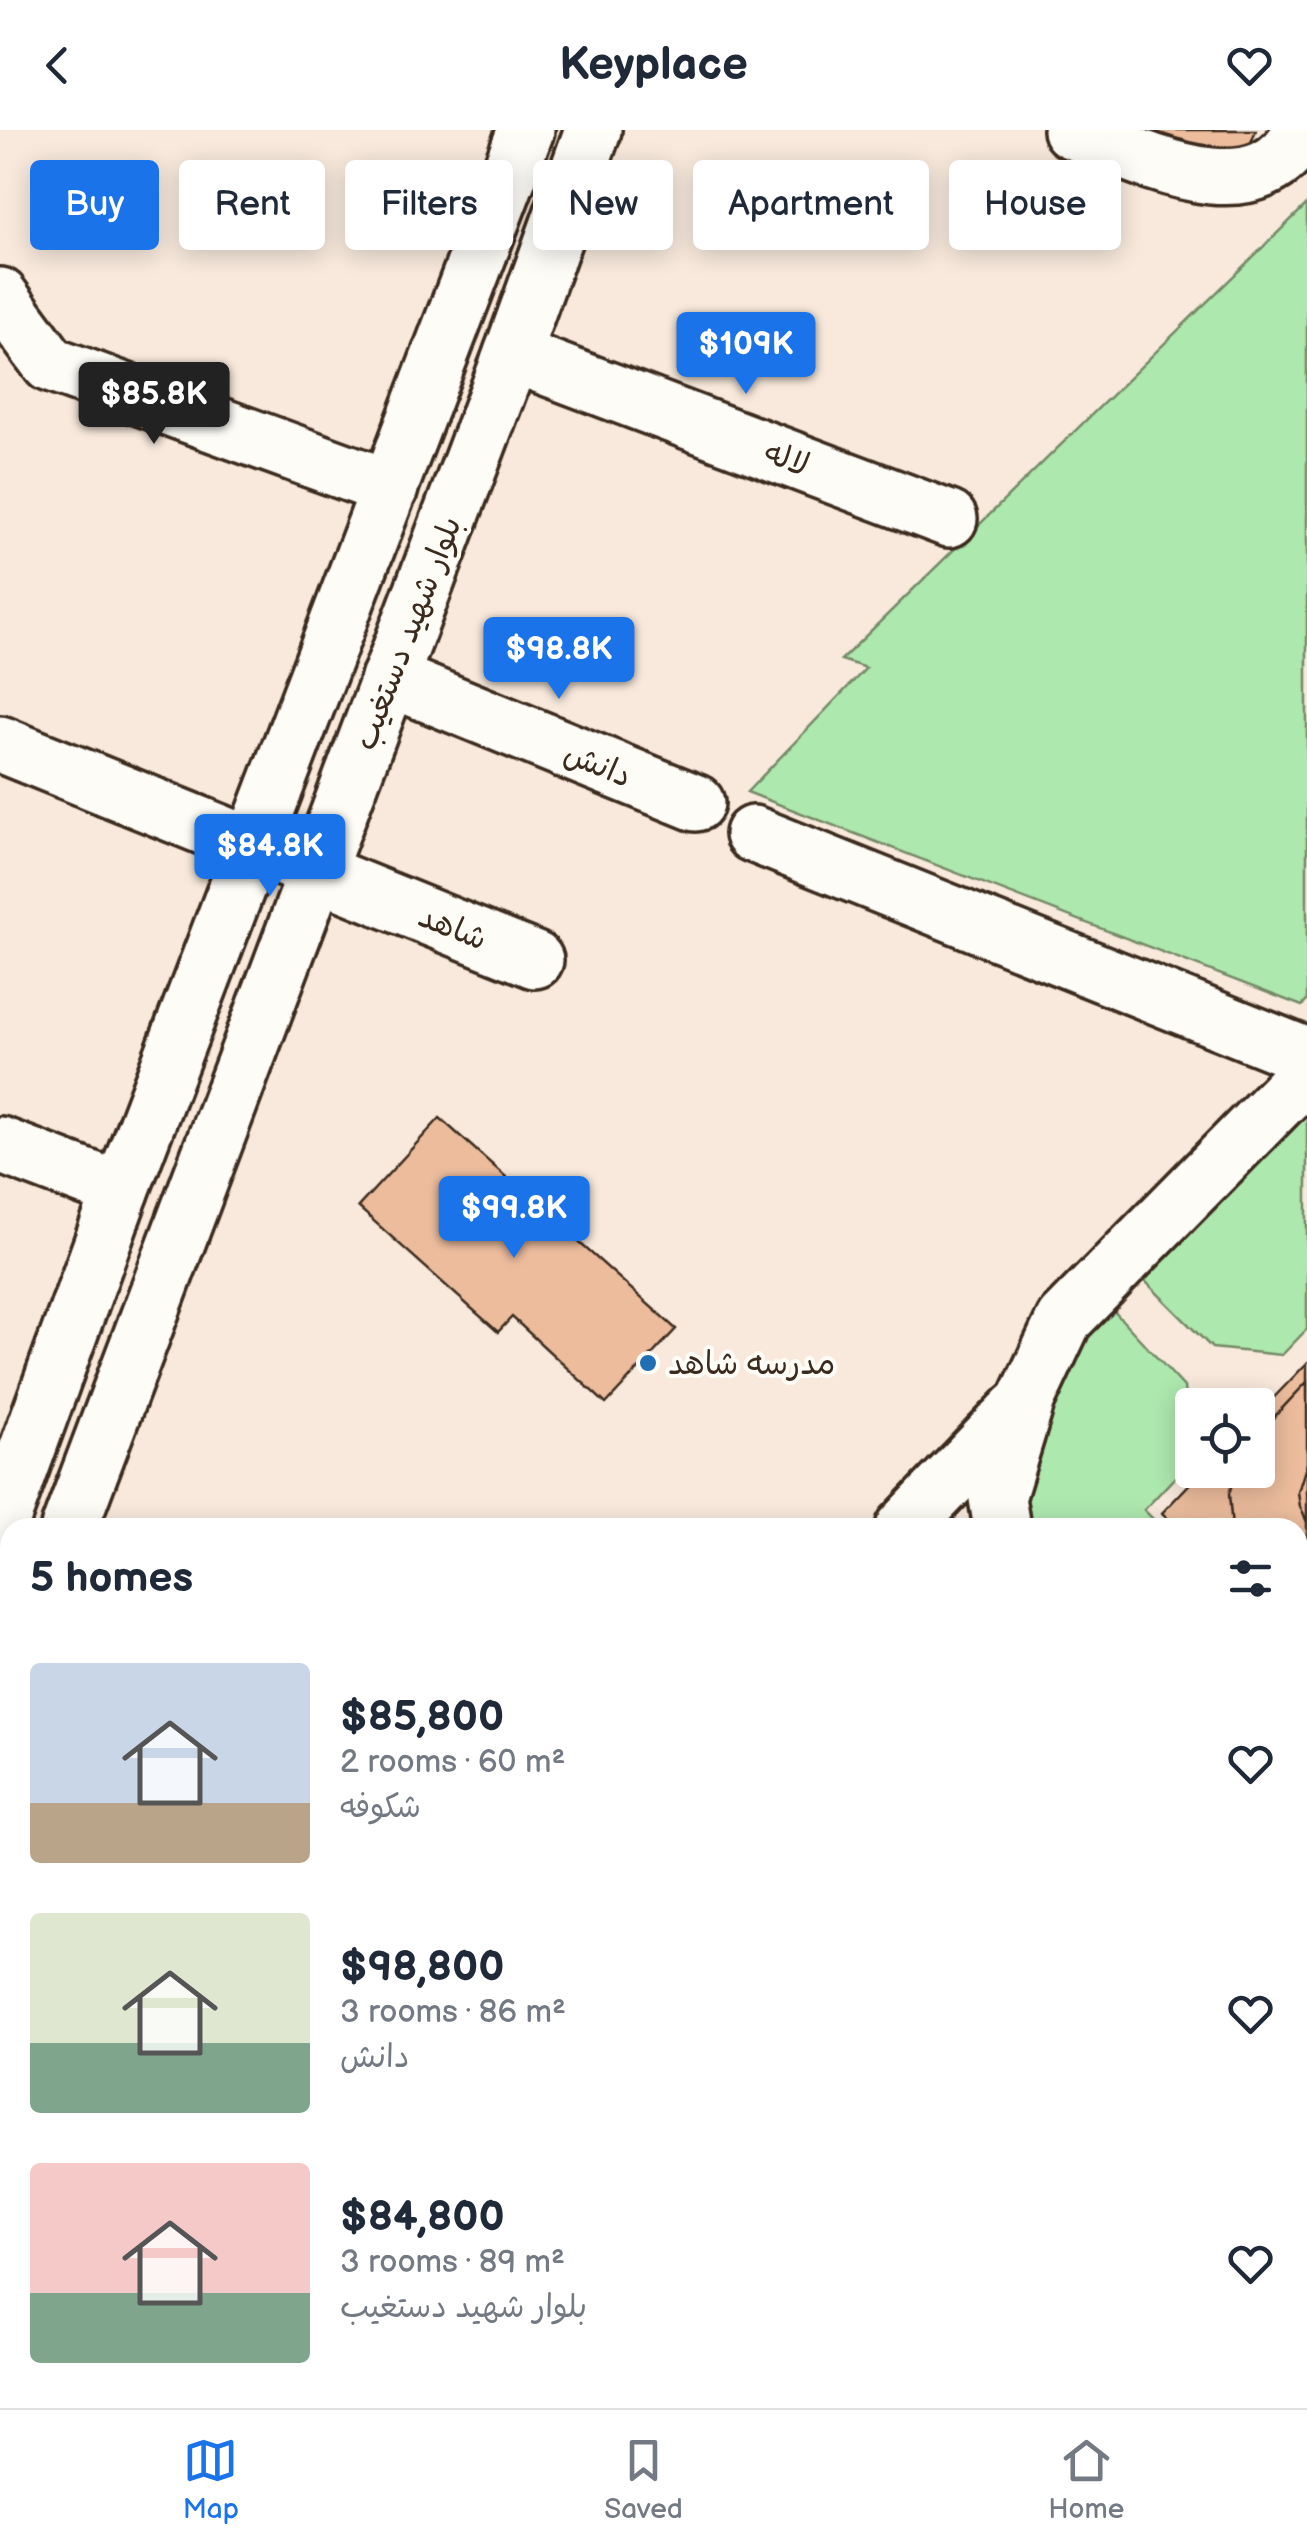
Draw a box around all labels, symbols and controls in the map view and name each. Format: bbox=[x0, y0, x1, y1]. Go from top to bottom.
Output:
icon: back bbox=[30, 38, 85, 93]
text: Keyplace bbox=[559, 38, 748, 93]
icon: heart bbox=[1222, 38, 1277, 93]
chip: Buy bbox=[30, 160, 159, 250]
chip: Rent bbox=[179, 160, 325, 250]
chip: Filters bbox=[345, 160, 513, 250]
chip: New bbox=[533, 160, 673, 250]
chip: Apartment bbox=[693, 160, 929, 250]
chip: House bbox=[949, 160, 1121, 250]
pin: $109K bbox=[676, 312, 816, 397]
text: $109K bbox=[698, 325, 794, 364]
pin: $85.8K bbox=[73, 362, 235, 447]
text: $85.8K bbox=[101, 375, 207, 414]
street label: لاله bbox=[758, 433, 814, 486]
street label: بلوار شهید دستغیب bbox=[346, 511, 471, 756]
pin: $98.8K bbox=[478, 617, 640, 702]
text: $98.8K bbox=[505, 630, 613, 669]
street label: دانش bbox=[558, 734, 637, 796]
pin: $84.8K bbox=[189, 814, 351, 899]
text: $84.8K bbox=[216, 827, 324, 866]
street label: شاهد bbox=[413, 897, 492, 960]
pin: $99.8K bbox=[433, 1176, 595, 1261]
text: $99.8K bbox=[461, 1189, 567, 1228]
place label: مدرسه شاهد bbox=[668, 1345, 835, 1384]
marker: مدرسه شاهد bbox=[637, 1352, 659, 1374]
map controls bbox=[1175, 1388, 1275, 1488]
button: locate bbox=[1175, 1388, 1275, 1488]
icon: filters bbox=[1223, 1551, 1278, 1606]
text: 5 homes bbox=[30, 1553, 193, 1604]
text: $85,800 bbox=[340, 1692, 504, 1743]
icon: home bbox=[110, 1703, 230, 1823]
icon: heart bbox=[1223, 1736, 1278, 1791]
text: 2 rooms · 60 m² bbox=[340, 1743, 565, 1782]
text: شکوفه bbox=[340, 1788, 421, 1827]
text: $98,800 bbox=[340, 1942, 504, 1993]
icon: home bbox=[110, 1953, 230, 2073]
icon: heart bbox=[1223, 1986, 1278, 2041]
text: 3 rooms · 86 m² bbox=[340, 1993, 566, 2032]
text: دانش bbox=[340, 2038, 409, 2077]
text: $84,800 bbox=[340, 2192, 505, 2243]
icon: home bbox=[110, 2203, 230, 2323]
icon: heart bbox=[1223, 2236, 1278, 2291]
text: 3 rooms · 89 m² bbox=[340, 2243, 565, 2282]
text: بلوار شهید دستغیب bbox=[340, 2288, 587, 2327]
tab: Map bbox=[183, 2433, 239, 2526]
tab: Saved bbox=[604, 2433, 683, 2526]
tab: Home bbox=[1048, 2433, 1124, 2526]

